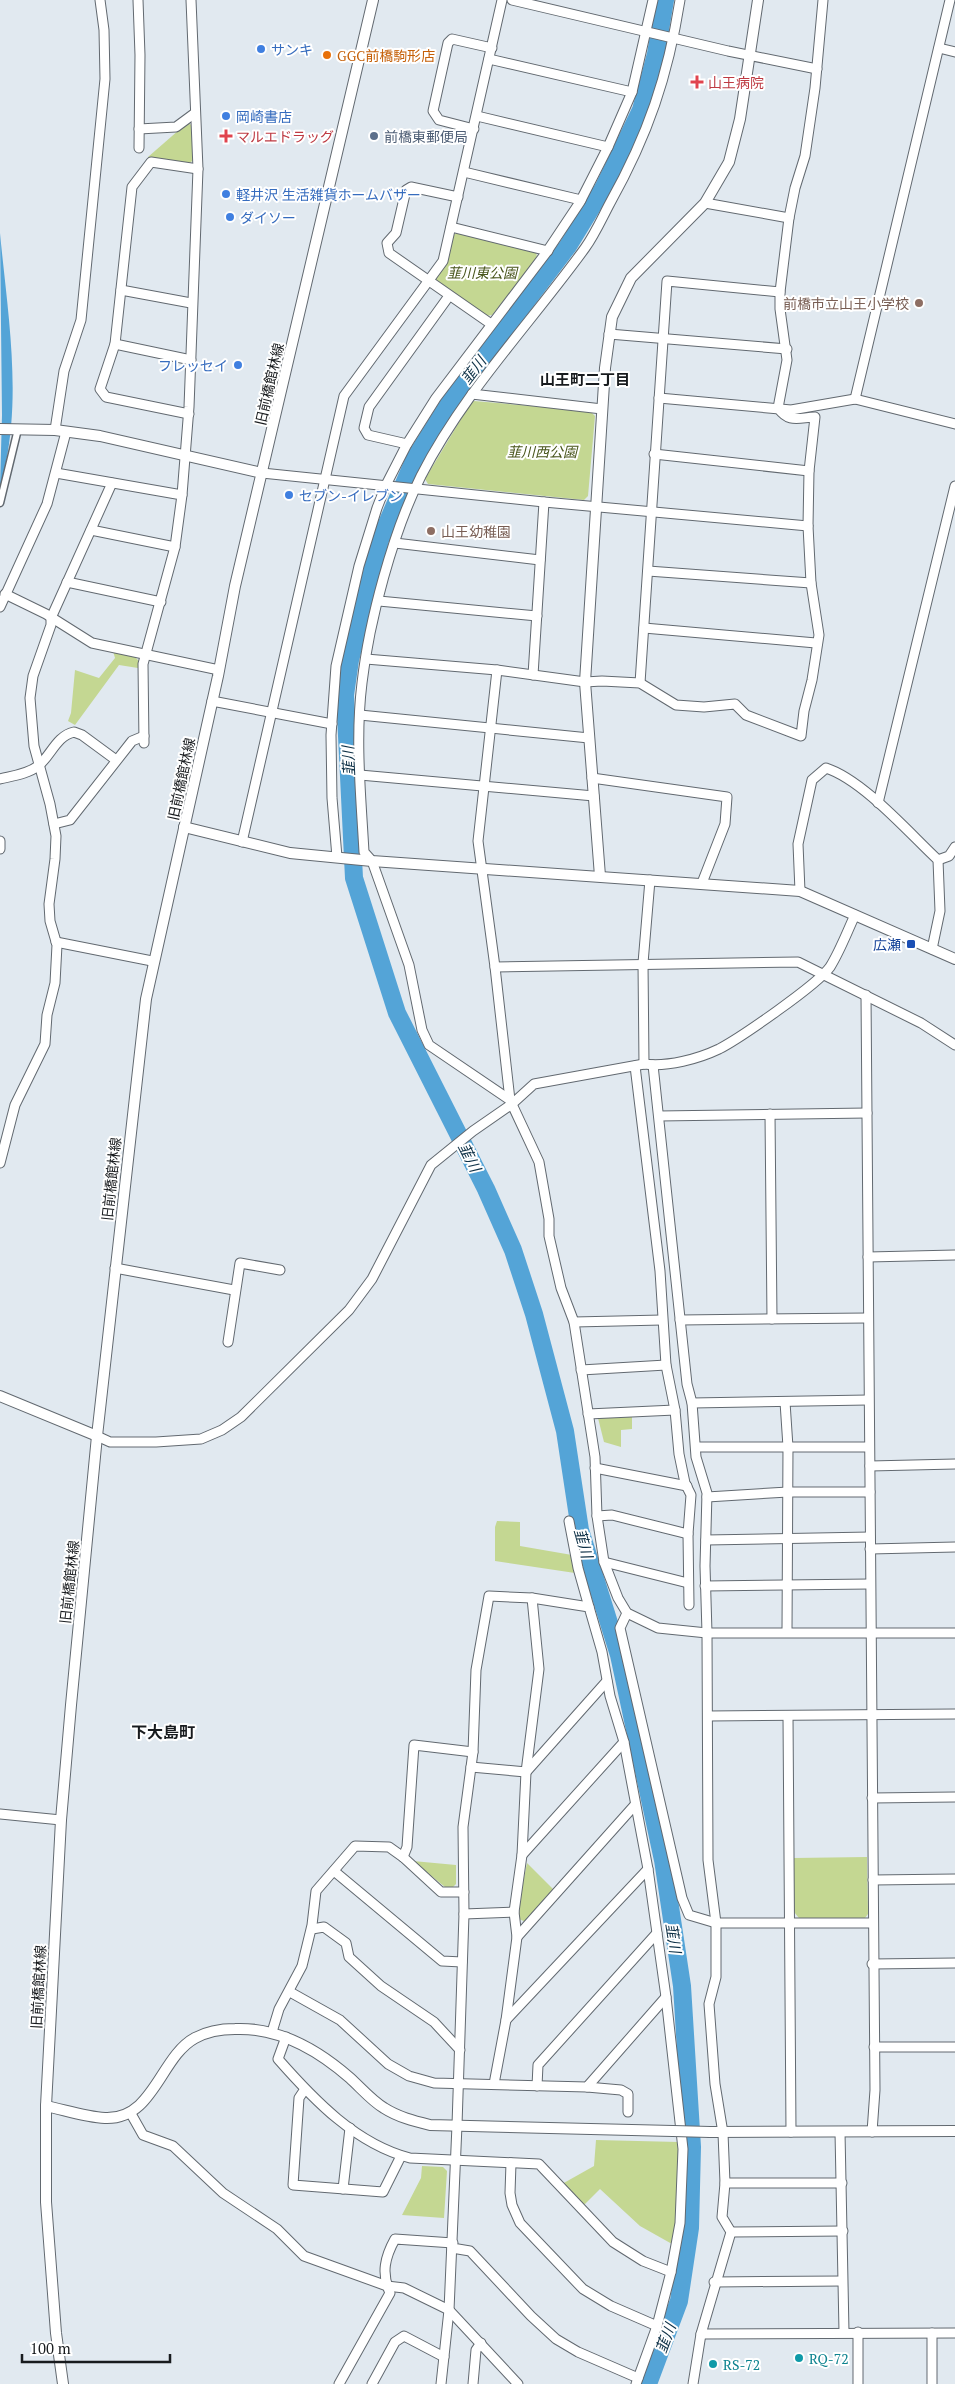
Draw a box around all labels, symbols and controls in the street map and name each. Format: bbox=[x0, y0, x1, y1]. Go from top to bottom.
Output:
place label: サンキ bbox=[271, 40, 313, 59]
marker: サンキ bbox=[255, 43, 267, 55]
place label: GGC前橋駒形店 bbox=[337, 46, 435, 65]
marker: GGC前橋駒形店 bbox=[321, 49, 333, 61]
place label: 山王病院 bbox=[708, 73, 764, 92]
marker: 山王病院 bbox=[690, 75, 704, 89]
place label: 岡崎書店 bbox=[236, 107, 292, 126]
marker: 岡崎書店 bbox=[220, 110, 232, 122]
place label: マルエドラッグ bbox=[236, 127, 334, 146]
place label: 前橋東郵便局 bbox=[384, 127, 468, 146]
marker: マルエドラッグ bbox=[220, 130, 232, 142]
marker: 前橋東郵便局 bbox=[368, 130, 380, 142]
place label: 軽井沢 生活雑貨ホームバザー bbox=[236, 185, 421, 204]
marker: 軽井沢 生活雑貨ホームバザー bbox=[220, 188, 232, 200]
place label: ダイソー bbox=[240, 208, 296, 227]
marker: ダイソー bbox=[224, 211, 236, 223]
park label: 韮川東公園 bbox=[447, 263, 519, 282]
place label: 前橋市立山王小学校 bbox=[783, 294, 909, 313]
marker: 前橋市立山王小学校 bbox=[913, 297, 925, 309]
street label: 旧前橋館林線 bbox=[250, 341, 288, 427]
water label: 韮川 bbox=[456, 350, 491, 388]
place label: フレッセイ bbox=[158, 356, 228, 375]
marker: フレッセイ bbox=[232, 359, 244, 371]
district label: 山王町二丁目 bbox=[540, 369, 630, 389]
park label: 韮川西公園 bbox=[507, 442, 579, 461]
place label: セブン-イレブン bbox=[299, 486, 403, 505]
marker: セブン-イレブン bbox=[283, 489, 295, 501]
place label: 山王幼稚園 bbox=[441, 522, 511, 541]
marker: 山王幼稚園 bbox=[425, 525, 437, 537]
street label: 旧前橋館林線 bbox=[163, 736, 199, 822]
water label: 韮川 bbox=[337, 744, 359, 777]
place label: 広瀬 bbox=[873, 935, 901, 954]
marker: 広瀬 bbox=[905, 938, 917, 950]
street label: 旧前橋館林線 bbox=[97, 1136, 125, 1222]
water label: 韮川 bbox=[454, 1139, 487, 1177]
water label: 韮川 bbox=[570, 1526, 598, 1562]
street label: 旧前橋館林線 bbox=[55, 1539, 83, 1625]
district label: 下大島町 bbox=[131, 1721, 195, 1743]
water label: 韮川 bbox=[662, 1922, 687, 1956]
street label: 旧前橋館林線 bbox=[26, 1945, 50, 2029]
water label: 韮川 bbox=[650, 2319, 680, 2356]
scale bar bbox=[22, 2332, 170, 2364]
text: 100 m bbox=[30, 2338, 71, 2358]
place label: RQ-72 bbox=[809, 2349, 849, 2368]
marker: RQ-72 bbox=[793, 2352, 805, 2364]
place label: RS-72 bbox=[723, 2355, 760, 2374]
marker: RS-72 bbox=[707, 2358, 719, 2370]

